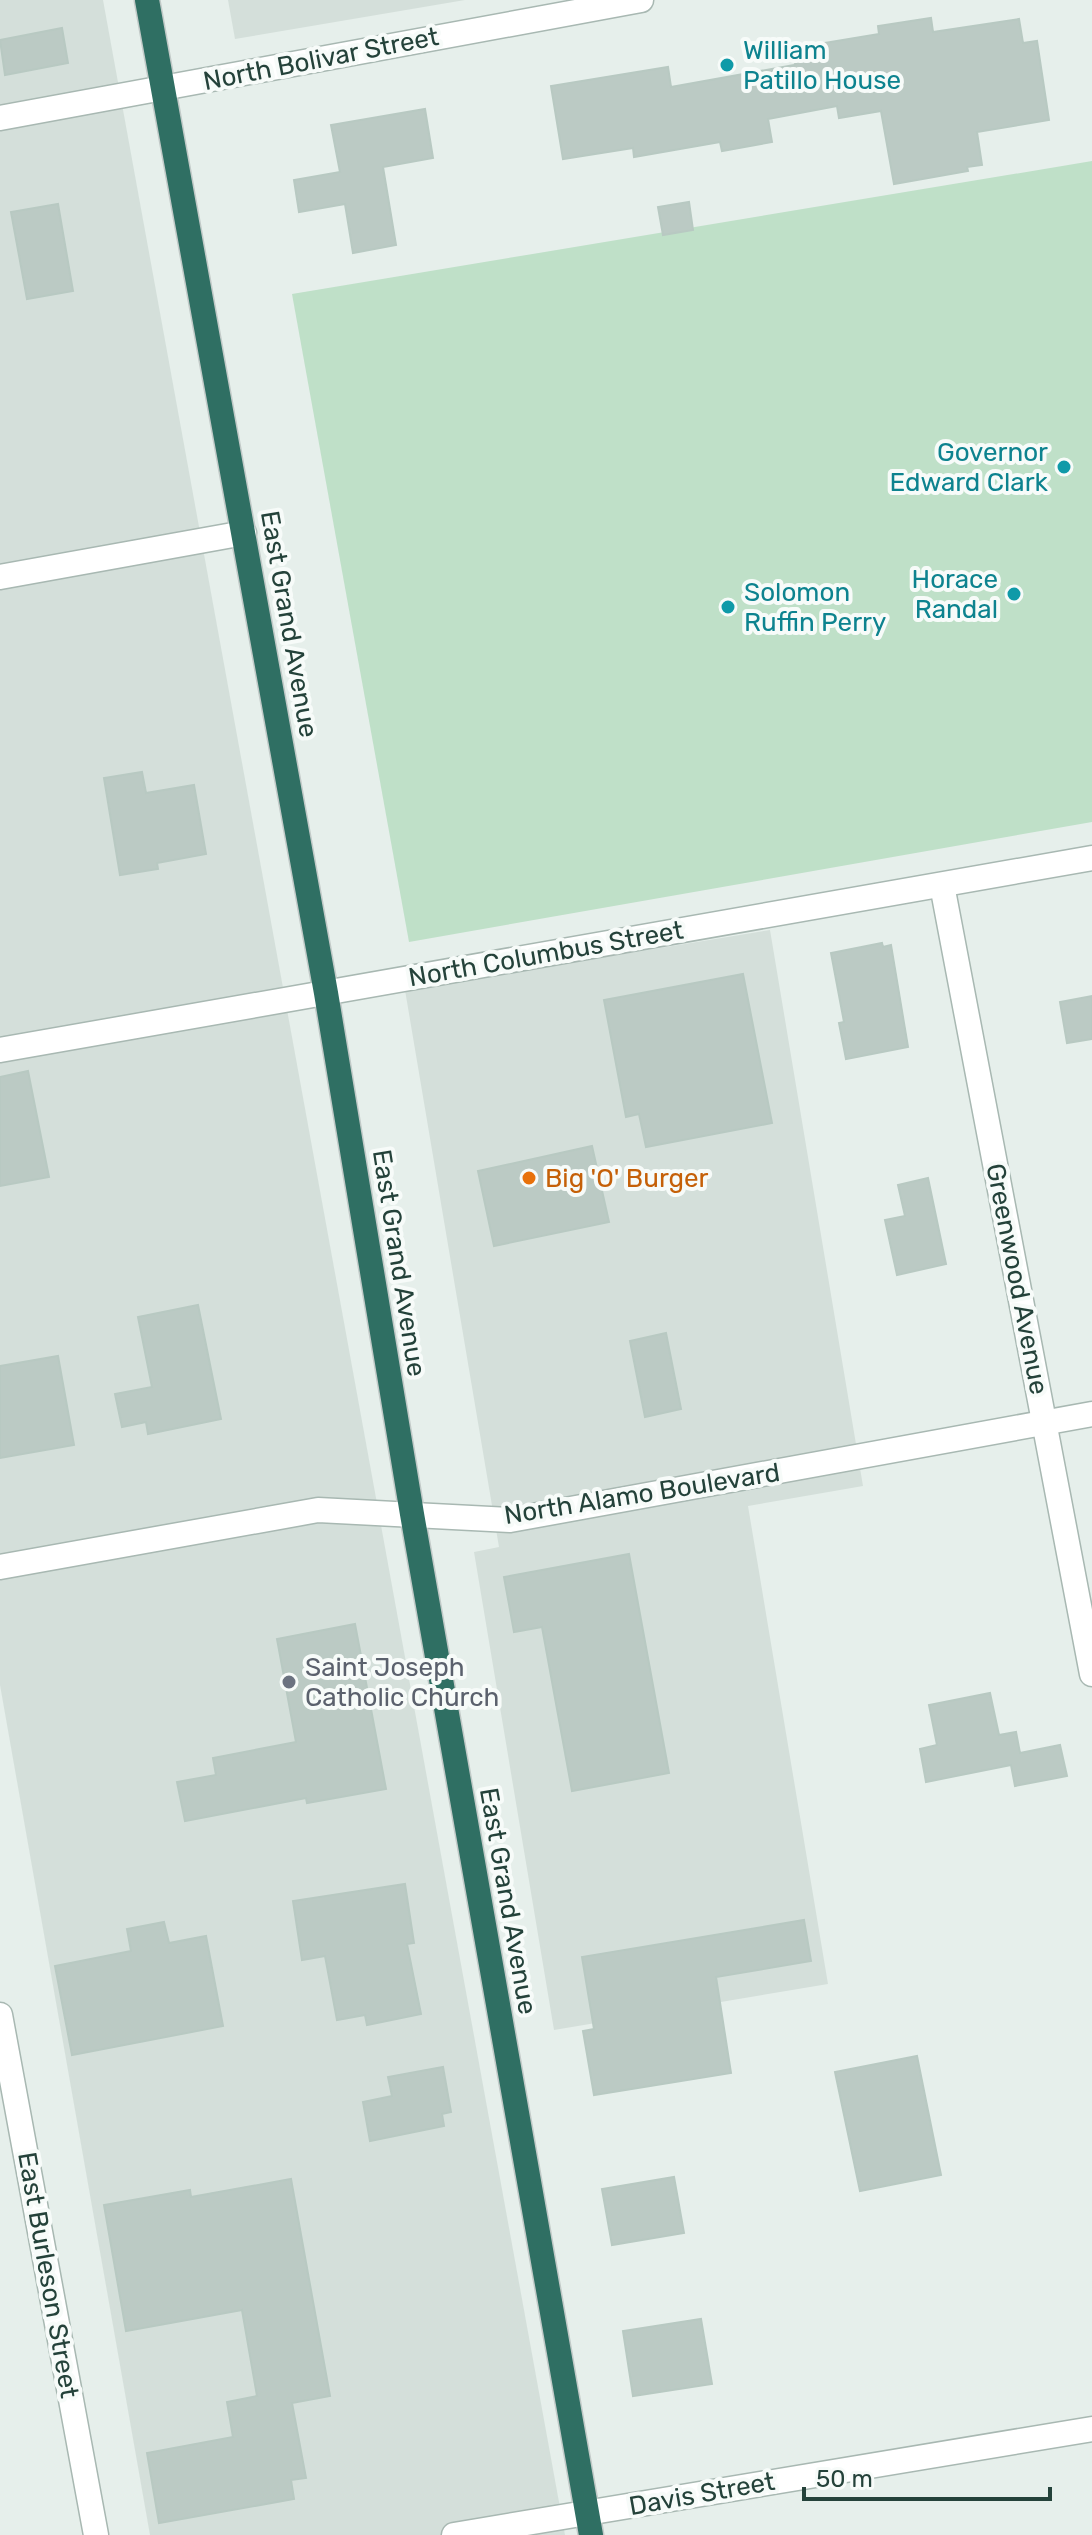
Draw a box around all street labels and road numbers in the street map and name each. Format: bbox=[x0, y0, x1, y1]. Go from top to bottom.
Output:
street label: North Bolivar Street bbox=[201, 21, 441, 97]
street label: East Grand Avenue bbox=[254, 508, 324, 740]
street label: North Columbus Street bbox=[406, 915, 686, 993]
street label: East Grand Avenue bbox=[366, 1147, 432, 1379]
street label: Greenwood Avenue bbox=[979, 1161, 1055, 1397]
street label: North Alamo Boulevard bbox=[502, 1457, 782, 1531]
street label: East Grand Avenue bbox=[473, 1785, 543, 2017]
street label: East Burleson Street bbox=[11, 2150, 85, 2400]
street label: Davis Street bbox=[627, 2466, 777, 2522]

